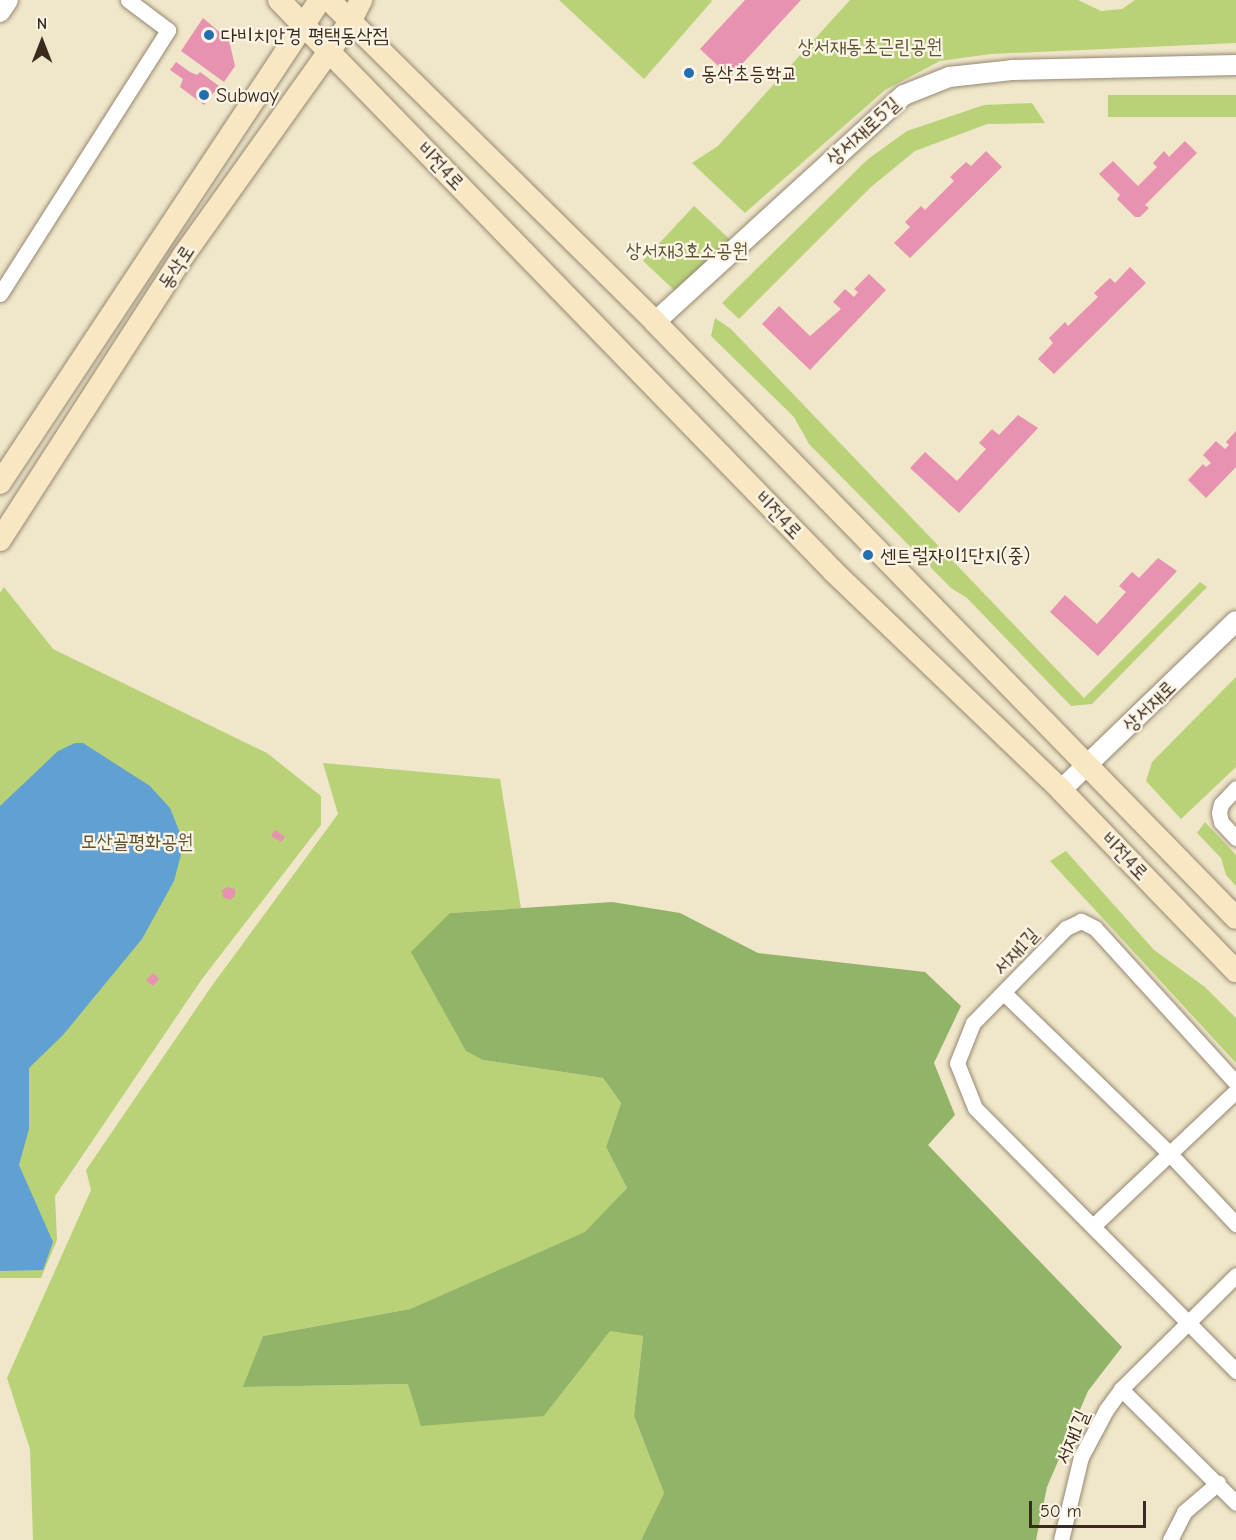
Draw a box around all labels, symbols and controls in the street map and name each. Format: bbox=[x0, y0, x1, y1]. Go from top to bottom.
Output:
north arrow bbox=[12, 12, 72, 72]
text: N bbox=[37, 15, 47, 33]
place label: 다비치안경 평택동삭점 bbox=[221, 23, 389, 47]
marker: 다비치안경 평택동삭점 bbox=[202, 28, 216, 42]
park label: 상서재동초근린공원 bbox=[798, 34, 942, 58]
place label: 동삭초등학교 bbox=[701, 61, 798, 85]
marker: 동삭초등학교 bbox=[682, 66, 696, 80]
place label: Subway bbox=[216, 83, 279, 107]
marker: Subway bbox=[197, 88, 211, 102]
street label: 상서재로5길 bbox=[821, 92, 905, 170]
street label: 비전4로 bbox=[412, 137, 470, 195]
park label: 상서재3호소공원 bbox=[626, 238, 748, 262]
street label: 동삭로 bbox=[153, 240, 199, 294]
street label: 비전4로 bbox=[750, 486, 808, 544]
place label: 센트럴자이1단지(중) bbox=[880, 543, 1031, 567]
marker: 센트럴자이1단지(중) bbox=[861, 548, 875, 562]
street label: 상서재로 bbox=[1118, 675, 1180, 737]
street label: 비전4로 bbox=[1096, 827, 1154, 885]
park label: 모산골평화공원 bbox=[81, 829, 193, 853]
street label: 서재1길 bbox=[988, 922, 1044, 980]
street label: 서재1길 bbox=[1050, 1406, 1094, 1468]
scale bar bbox=[1032, 1489, 1149, 1527]
text: 50 m bbox=[1040, 1501, 1082, 1522]

